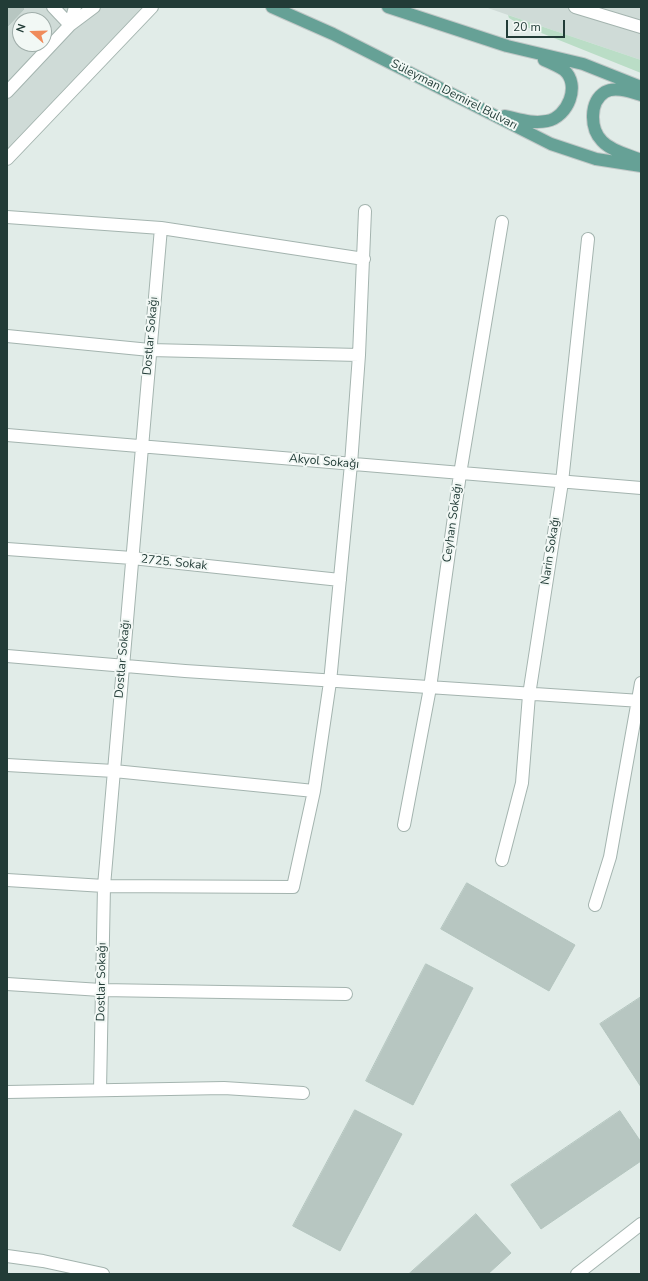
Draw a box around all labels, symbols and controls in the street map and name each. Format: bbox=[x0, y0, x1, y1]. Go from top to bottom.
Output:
north arrow bbox=[12, 12, 52, 52]
scale bar bbox=[508, 12, 567, 38]
text: 20 m bbox=[513, 19, 541, 35]
text: N bbox=[13, 22, 30, 35]
street label: Süleyman Demirel Bulvarı bbox=[388, 57, 520, 133]
street label: Dostlar Sokağı bbox=[140, 296, 162, 376]
street label: Akyol Sokağı bbox=[288, 452, 360, 472]
street label: Ceyhan Sokağı bbox=[440, 483, 466, 563]
street label: Narin Sokağı bbox=[539, 516, 563, 586]
street label: 2725. Sokak bbox=[140, 552, 208, 574]
street label: Dostlar Sokağı bbox=[112, 619, 134, 699]
street label: Dostlar Sokağı bbox=[94, 942, 110, 1022]

